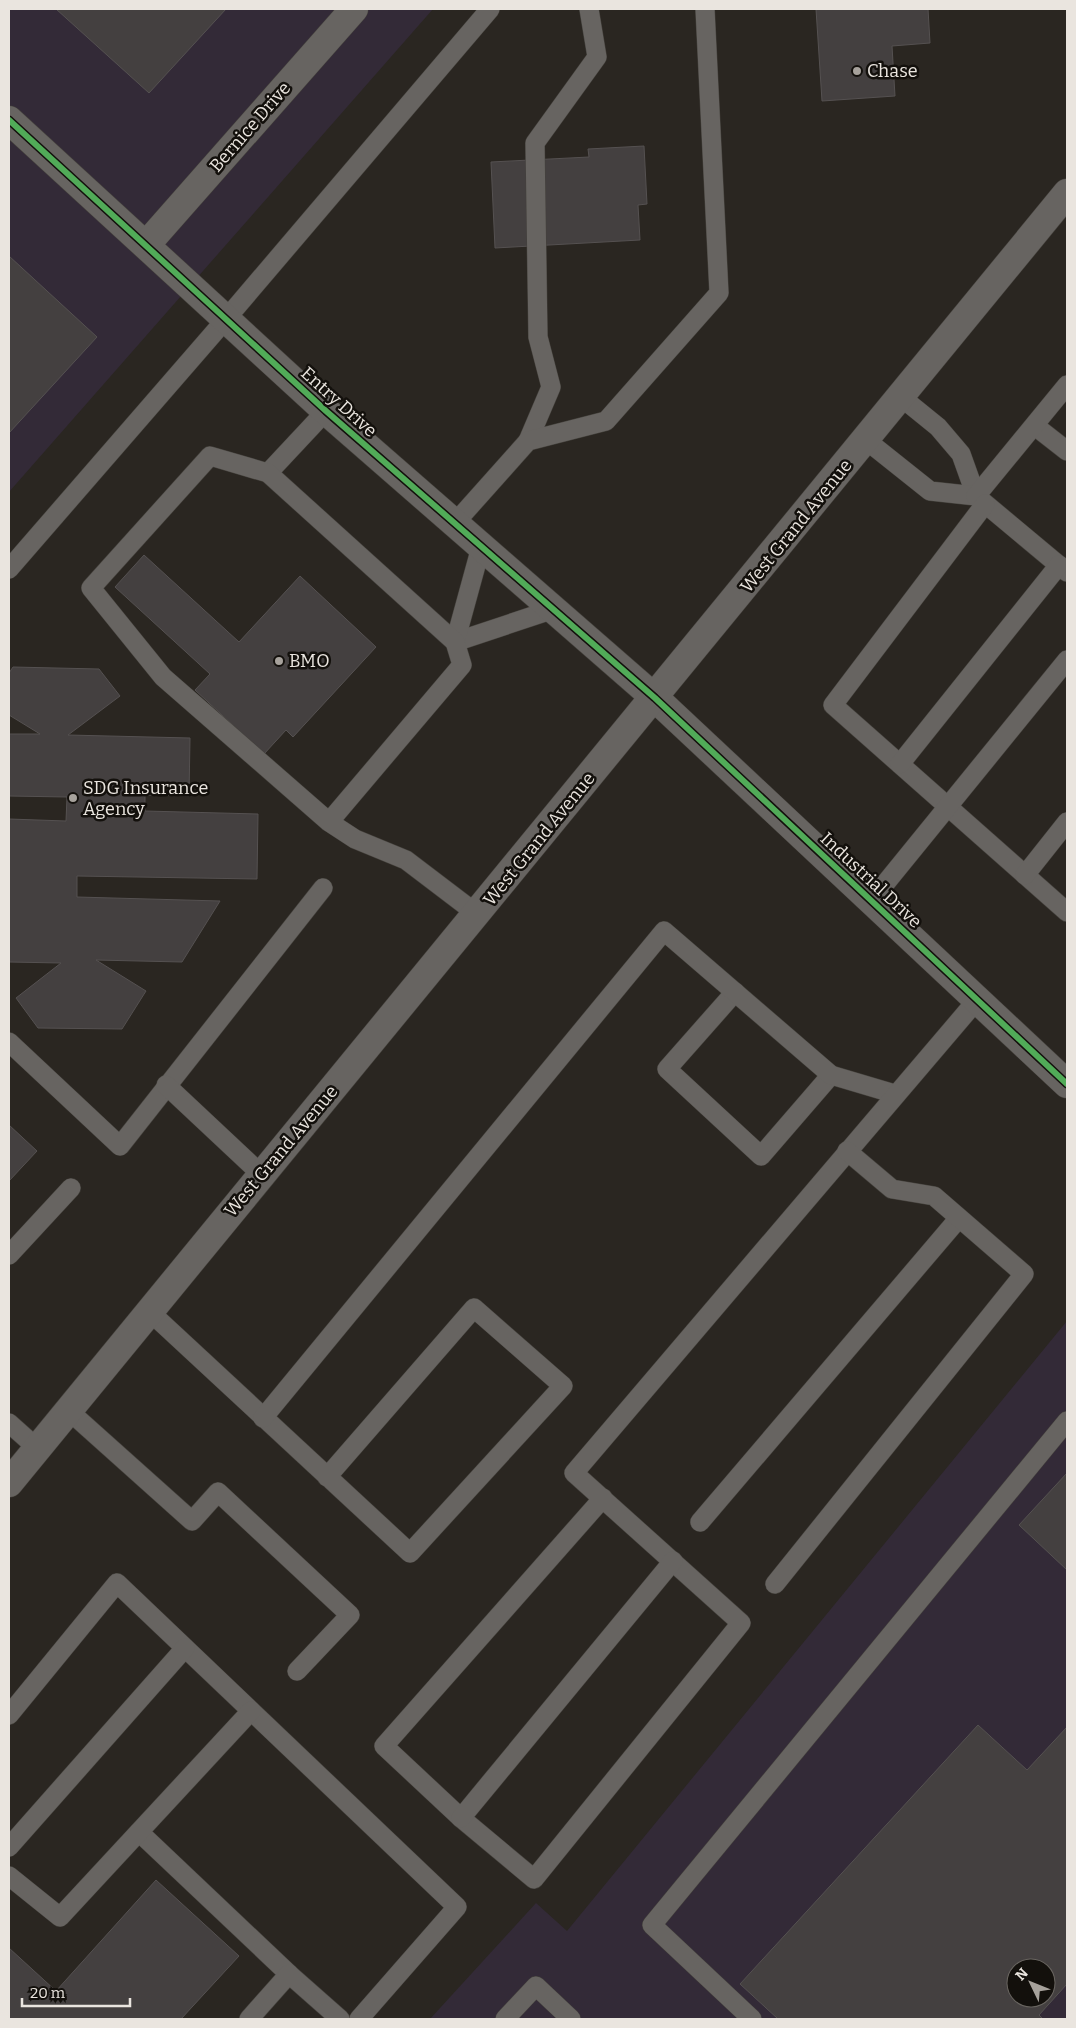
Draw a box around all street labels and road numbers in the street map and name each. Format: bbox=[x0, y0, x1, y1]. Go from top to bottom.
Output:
street label: Bernice Drive bbox=[205, 77, 295, 177]
street label: Entry Drive bbox=[296, 362, 382, 442]
street label: West Grand Avenue bbox=[735, 455, 857, 597]
street label: West Grand Avenue bbox=[478, 768, 600, 910]
street label: Industrial Drive bbox=[816, 827, 926, 933]
street label: West Grand Avenue bbox=[219, 1081, 343, 1221]

